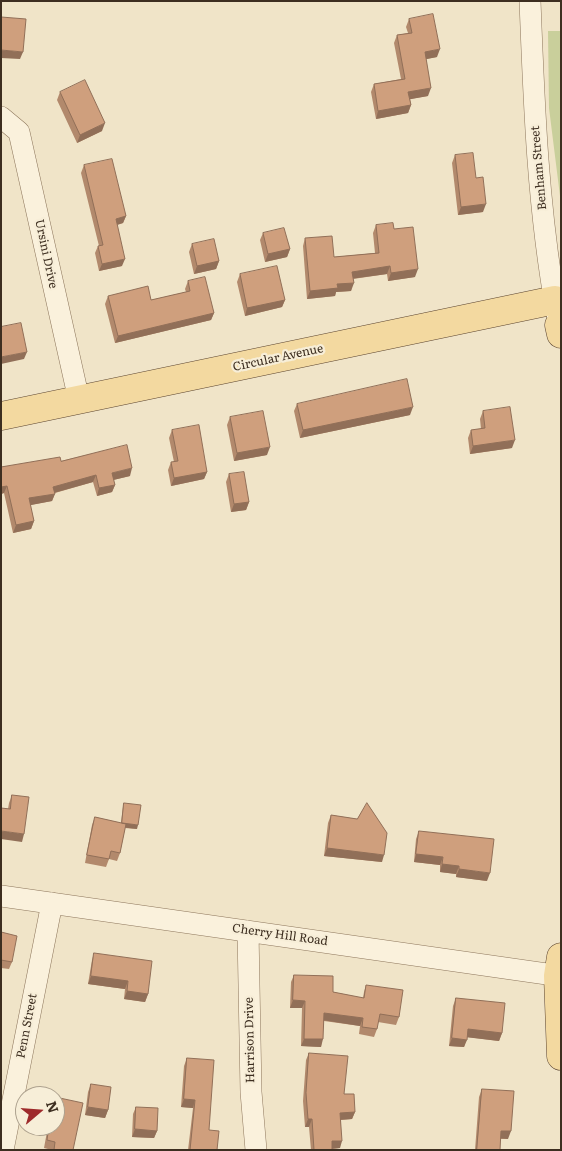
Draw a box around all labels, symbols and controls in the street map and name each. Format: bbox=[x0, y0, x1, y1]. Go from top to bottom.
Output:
street label: Benham Street bbox=[528, 125, 550, 211]
street label: Ursini Drive bbox=[32, 218, 60, 290]
street label: Circular Avenue bbox=[231, 341, 325, 375]
street label: Cherry Hill Road bbox=[231, 921, 329, 949]
street label: Penn Street bbox=[14, 992, 40, 1060]
street label: Harrison Drive bbox=[242, 997, 258, 1083]
north arrow bbox=[15, 1086, 65, 1136]
text: N bbox=[42, 1098, 65, 1115]

